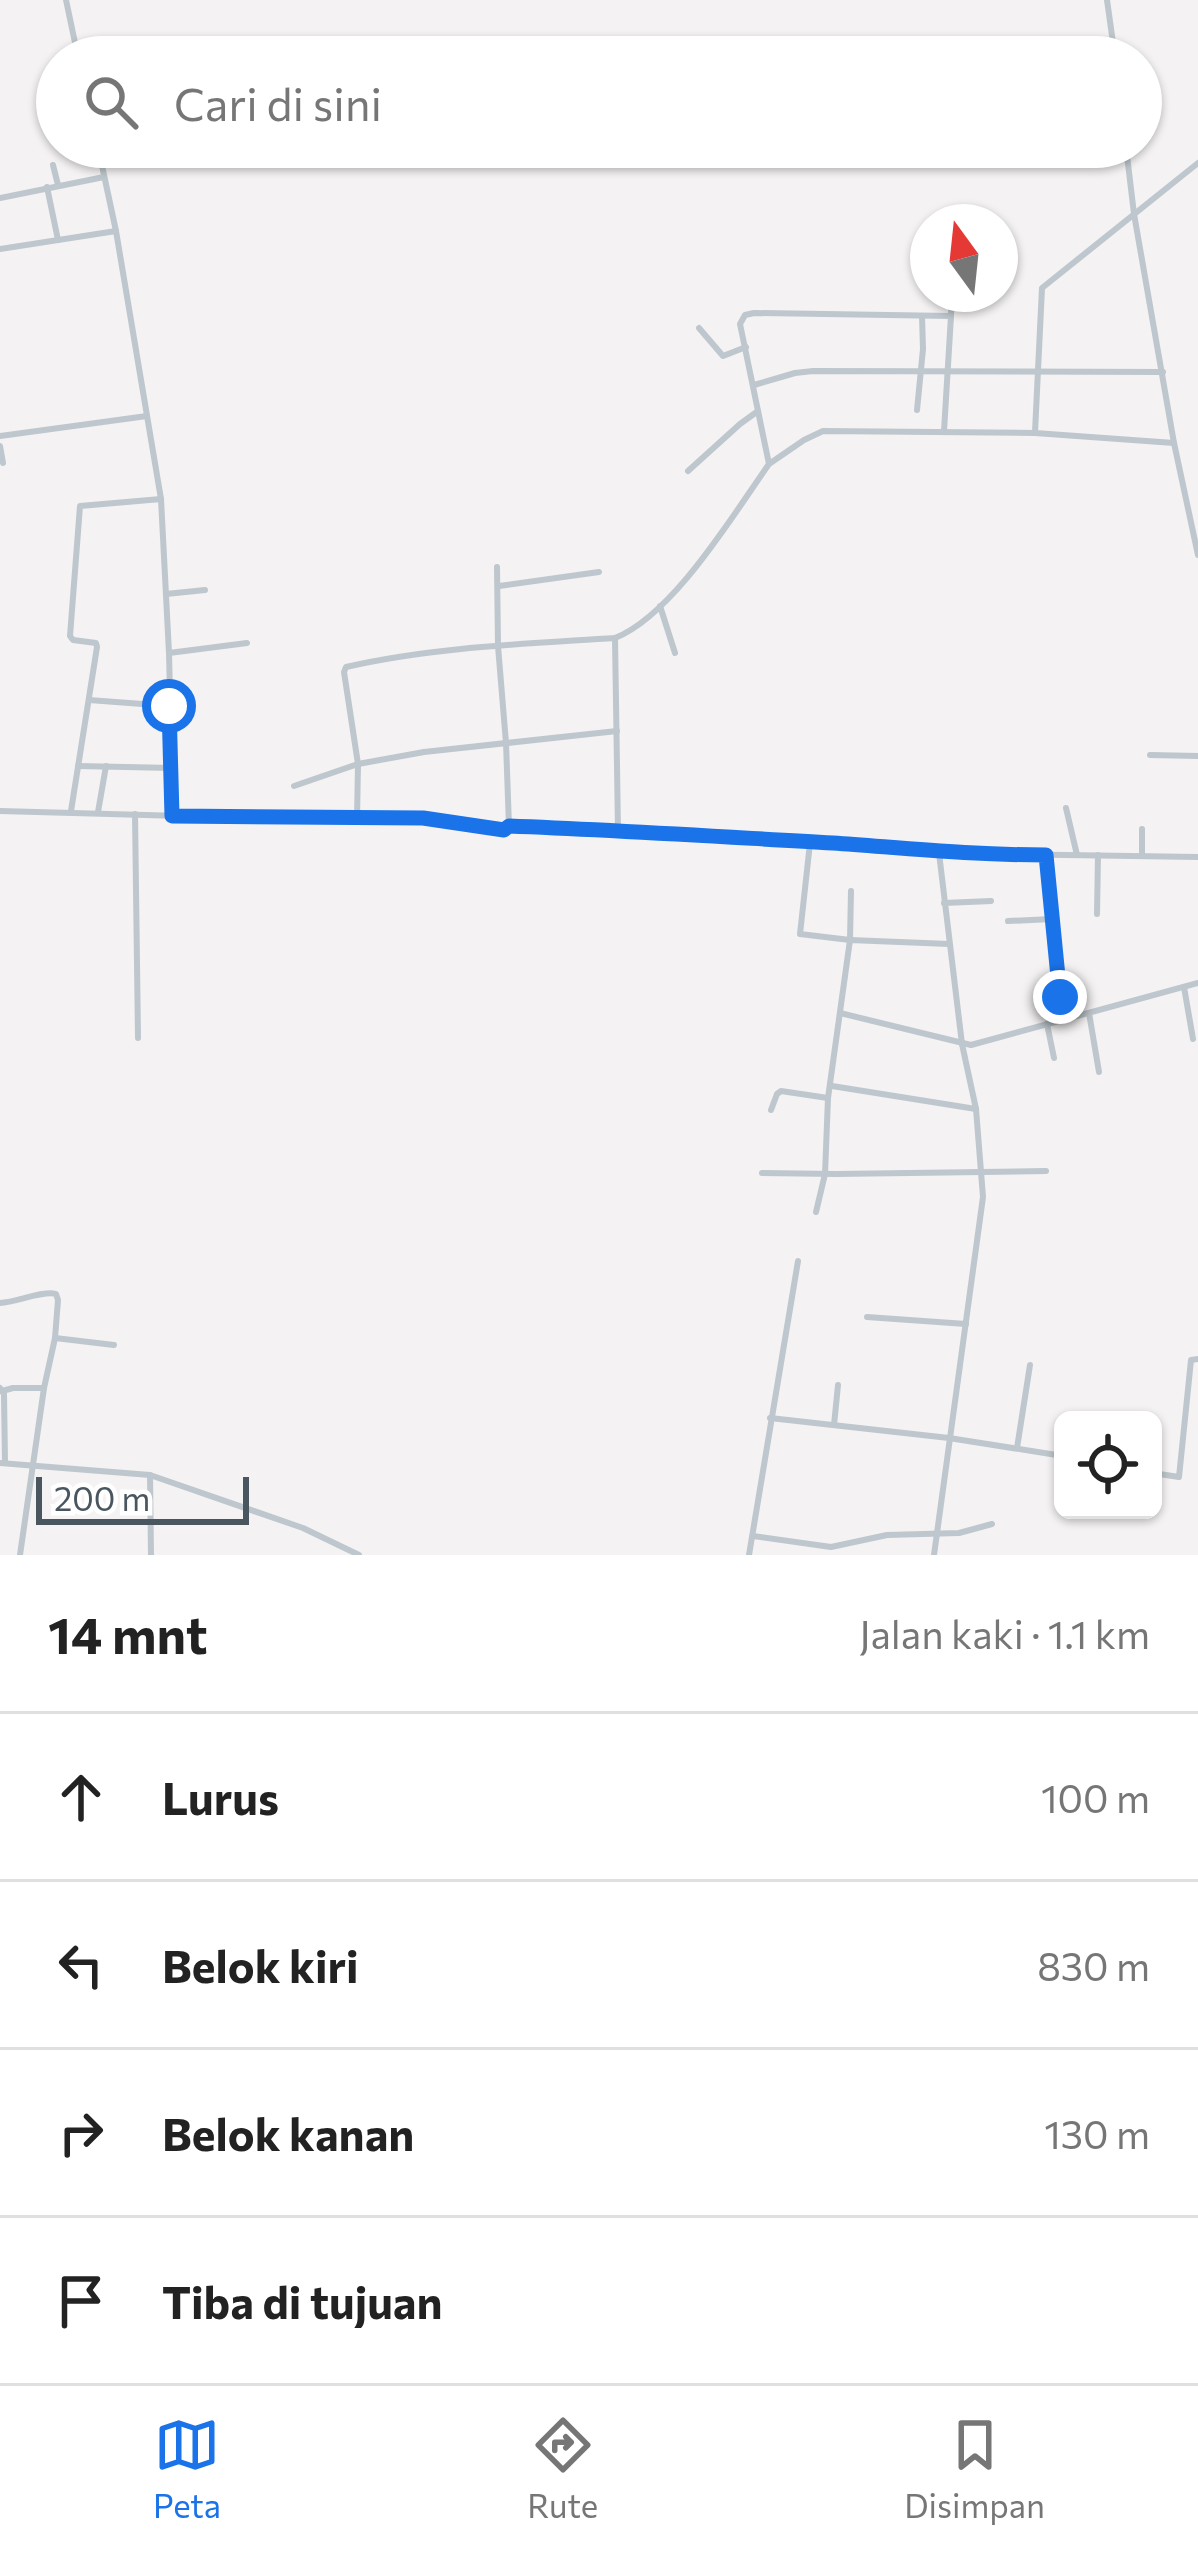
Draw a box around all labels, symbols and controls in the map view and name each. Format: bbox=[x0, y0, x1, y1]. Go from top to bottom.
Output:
search box bbox=[36, 36, 1162, 168]
icon: search bbox=[78, 69, 144, 135]
text: Cari di sini bbox=[174, 75, 382, 130]
north arrow bbox=[910, 204, 1018, 312]
route start bbox=[142, 679, 196, 733]
route end bbox=[1033, 970, 1087, 1024]
map controls bbox=[1054, 1411, 1162, 1519]
button: locate bbox=[1054, 1411, 1162, 1519]
scale bar bbox=[36, 1471, 249, 1524]
text: 200 m bbox=[54, 1477, 150, 1518]
text: 14 mnt bbox=[48, 1602, 208, 1665]
text: Jalan kaki · 1.1 km bbox=[859, 1609, 1150, 1657]
icon: ahead bbox=[48, 1764, 114, 1830]
text: Lurus bbox=[162, 1769, 279, 1824]
text: 100 m bbox=[1041, 1773, 1150, 1821]
icon: left bbox=[48, 1932, 114, 1998]
text: Belok kiri bbox=[162, 1937, 359, 1992]
text: 830 m bbox=[1037, 1941, 1150, 1989]
icon: right bbox=[48, 2100, 114, 2166]
text: Belok kanan bbox=[162, 2105, 414, 2160]
text: 130 m bbox=[1044, 2109, 1150, 2157]
icon: arrive bbox=[48, 2268, 114, 2334]
text: Tiba di tujuan bbox=[162, 2273, 443, 2328]
tab: Peta bbox=[153, 2412, 221, 2525]
tab: Rute bbox=[527, 2412, 598, 2525]
tab: Disimpan bbox=[904, 2412, 1045, 2525]

